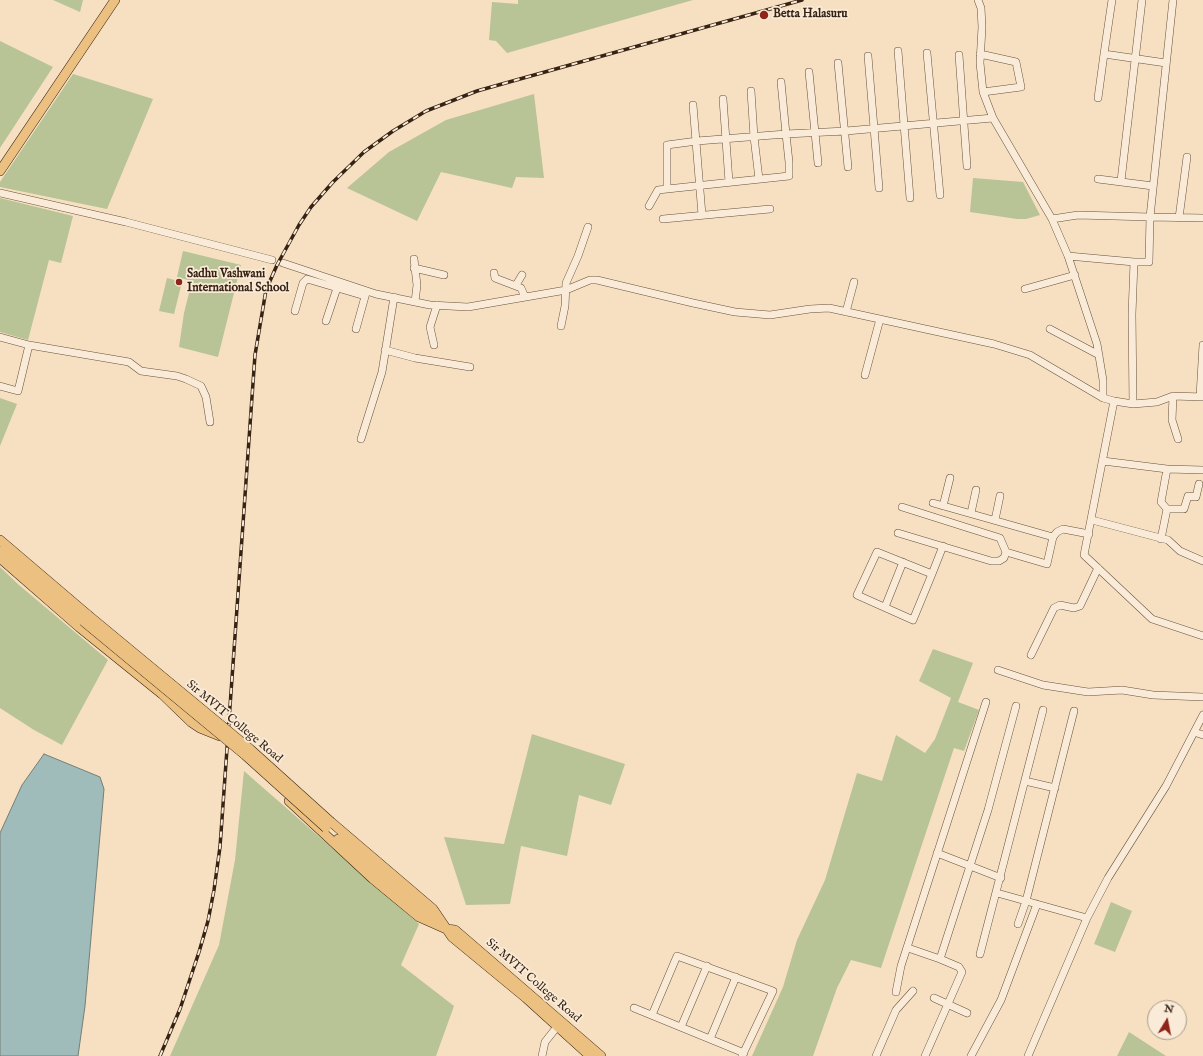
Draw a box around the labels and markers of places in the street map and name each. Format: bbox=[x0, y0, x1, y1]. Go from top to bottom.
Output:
place label: Betta Halasuru bbox=[773, 8, 848, 22]
marker: Betta Halasuru bbox=[758, 9, 770, 21]
place label: Sadhu Vashwani International School bbox=[187, 268, 289, 296]
marker: Sadhu Vashwani International School bbox=[174, 277, 184, 287]

